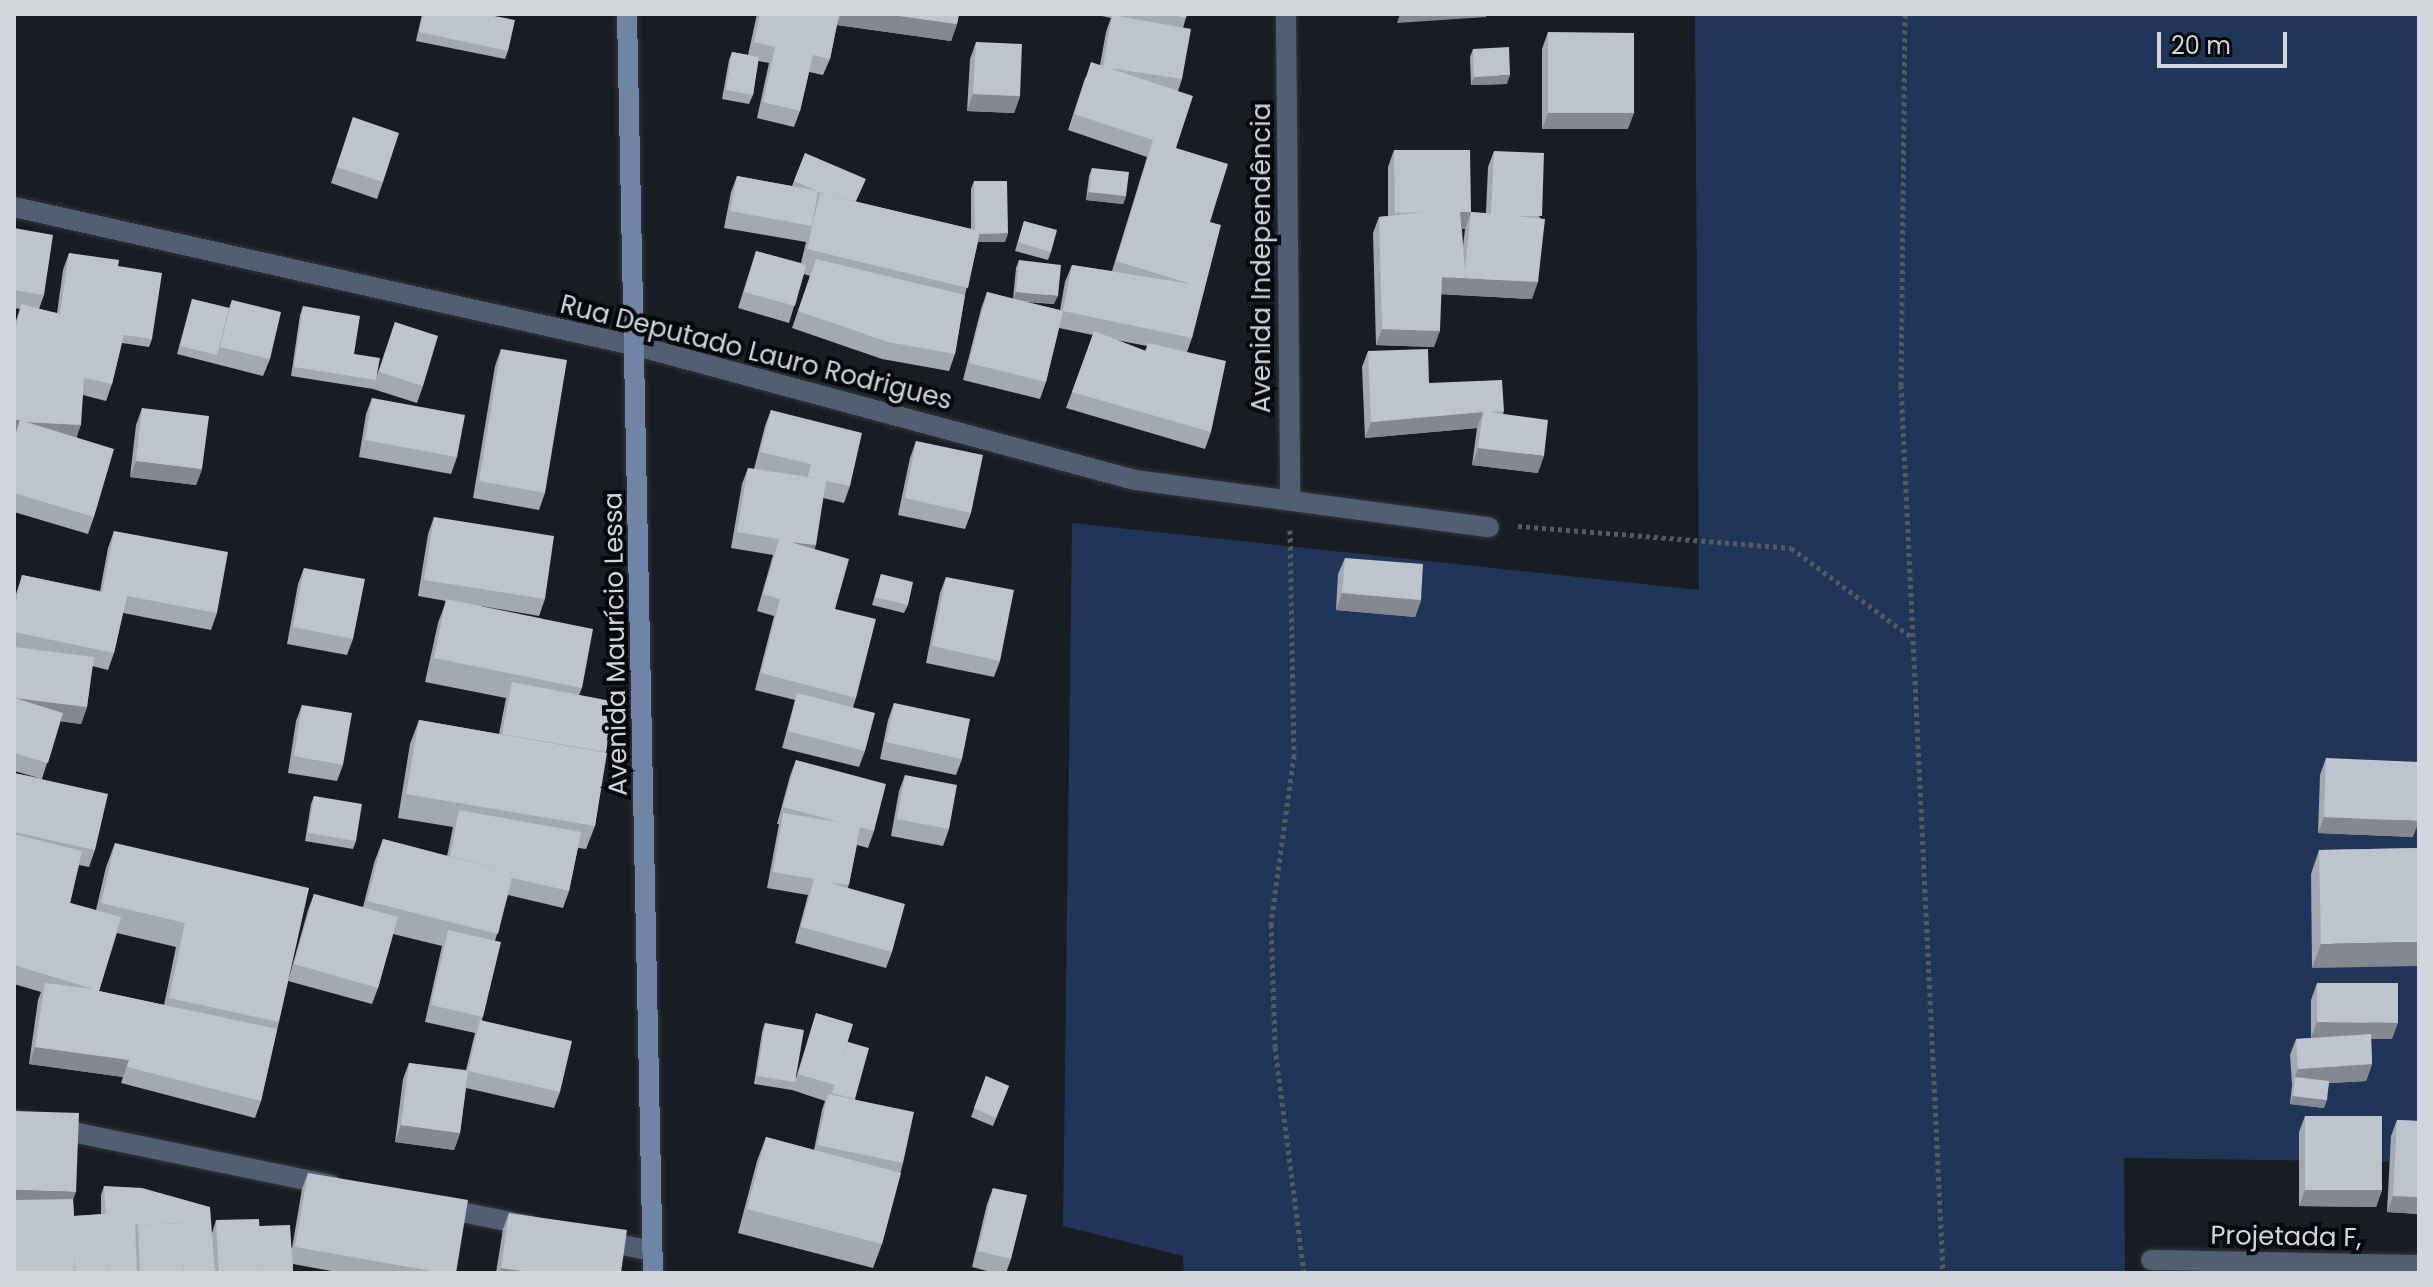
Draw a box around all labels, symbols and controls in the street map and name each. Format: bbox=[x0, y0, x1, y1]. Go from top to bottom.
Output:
scale bar bbox=[2161, 16, 2291, 66]
text: 20 m bbox=[2171, 29, 2231, 62]
street label: Avenida Independência bbox=[1246, 103, 1278, 413]
street label: Rua Deputado Lauro Rodrigues bbox=[557, 289, 955, 417]
street label: Avenida Maurício Lessa bbox=[598, 492, 634, 796]
street label: Projetada F, bbox=[2210, 1220, 2362, 1254]

